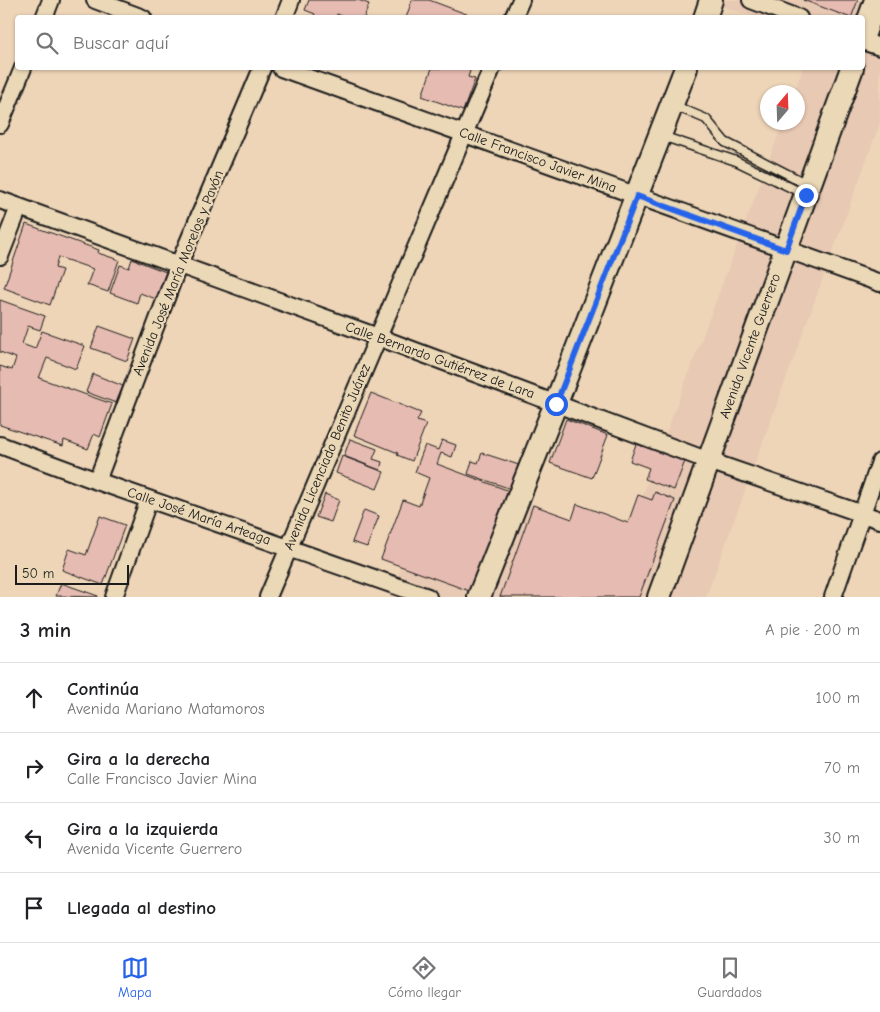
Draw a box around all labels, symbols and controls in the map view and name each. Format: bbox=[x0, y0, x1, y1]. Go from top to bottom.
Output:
search box bbox=[15, 15, 865, 70]
icon: search bbox=[33, 29, 61, 57]
text: Buscar aquí bbox=[73, 32, 169, 54]
north arrow bbox=[760, 85, 805, 130]
street label: Calle Francisco Javier Mina bbox=[457, 124, 619, 196]
street label: Avenida José María Morelos y Pavón bbox=[129, 168, 227, 378]
route end bbox=[795, 184, 818, 207]
street label: Avenida Vicente Guerrero bbox=[716, 271, 784, 421]
street label: Calle Bernardo Gutiérrez de Lara bbox=[343, 318, 537, 402]
street label: Avenida Licenciado Benito Juárez bbox=[280, 361, 374, 553]
route start bbox=[545, 393, 568, 416]
street label: Calle José María Arteaga bbox=[125, 483, 273, 549]
scale bar bbox=[15, 562, 129, 585]
text: 50 m bbox=[22, 565, 54, 582]
text: 3 min bbox=[20, 618, 71, 642]
text: A pie · 200 m bbox=[765, 621, 860, 639]
text: Continúa bbox=[67, 678, 139, 700]
icon: ahead bbox=[20, 684, 48, 712]
text: 100 m bbox=[816, 689, 860, 707]
text: Avenida Mariano Matamoros bbox=[67, 700, 265, 718]
text: Gira a la derecha bbox=[67, 748, 210, 770]
icon: right bbox=[20, 754, 48, 782]
text: 70 m bbox=[824, 759, 860, 777]
text: Calle Francisco Javier Mina bbox=[67, 770, 257, 788]
text: Gira a la izquierda bbox=[67, 818, 218, 840]
icon: left bbox=[20, 824, 48, 852]
text: 30 m bbox=[824, 829, 860, 847]
text: Avenida Vicente Guerrero bbox=[67, 840, 242, 858]
icon: arrive bbox=[20, 894, 48, 922]
text: Llegada al destino bbox=[67, 897, 216, 919]
tab: Mapa bbox=[118, 954, 152, 1001]
tab: Cómo llegar bbox=[388, 954, 461, 1001]
tab: Guardados bbox=[697, 954, 762, 1001]

